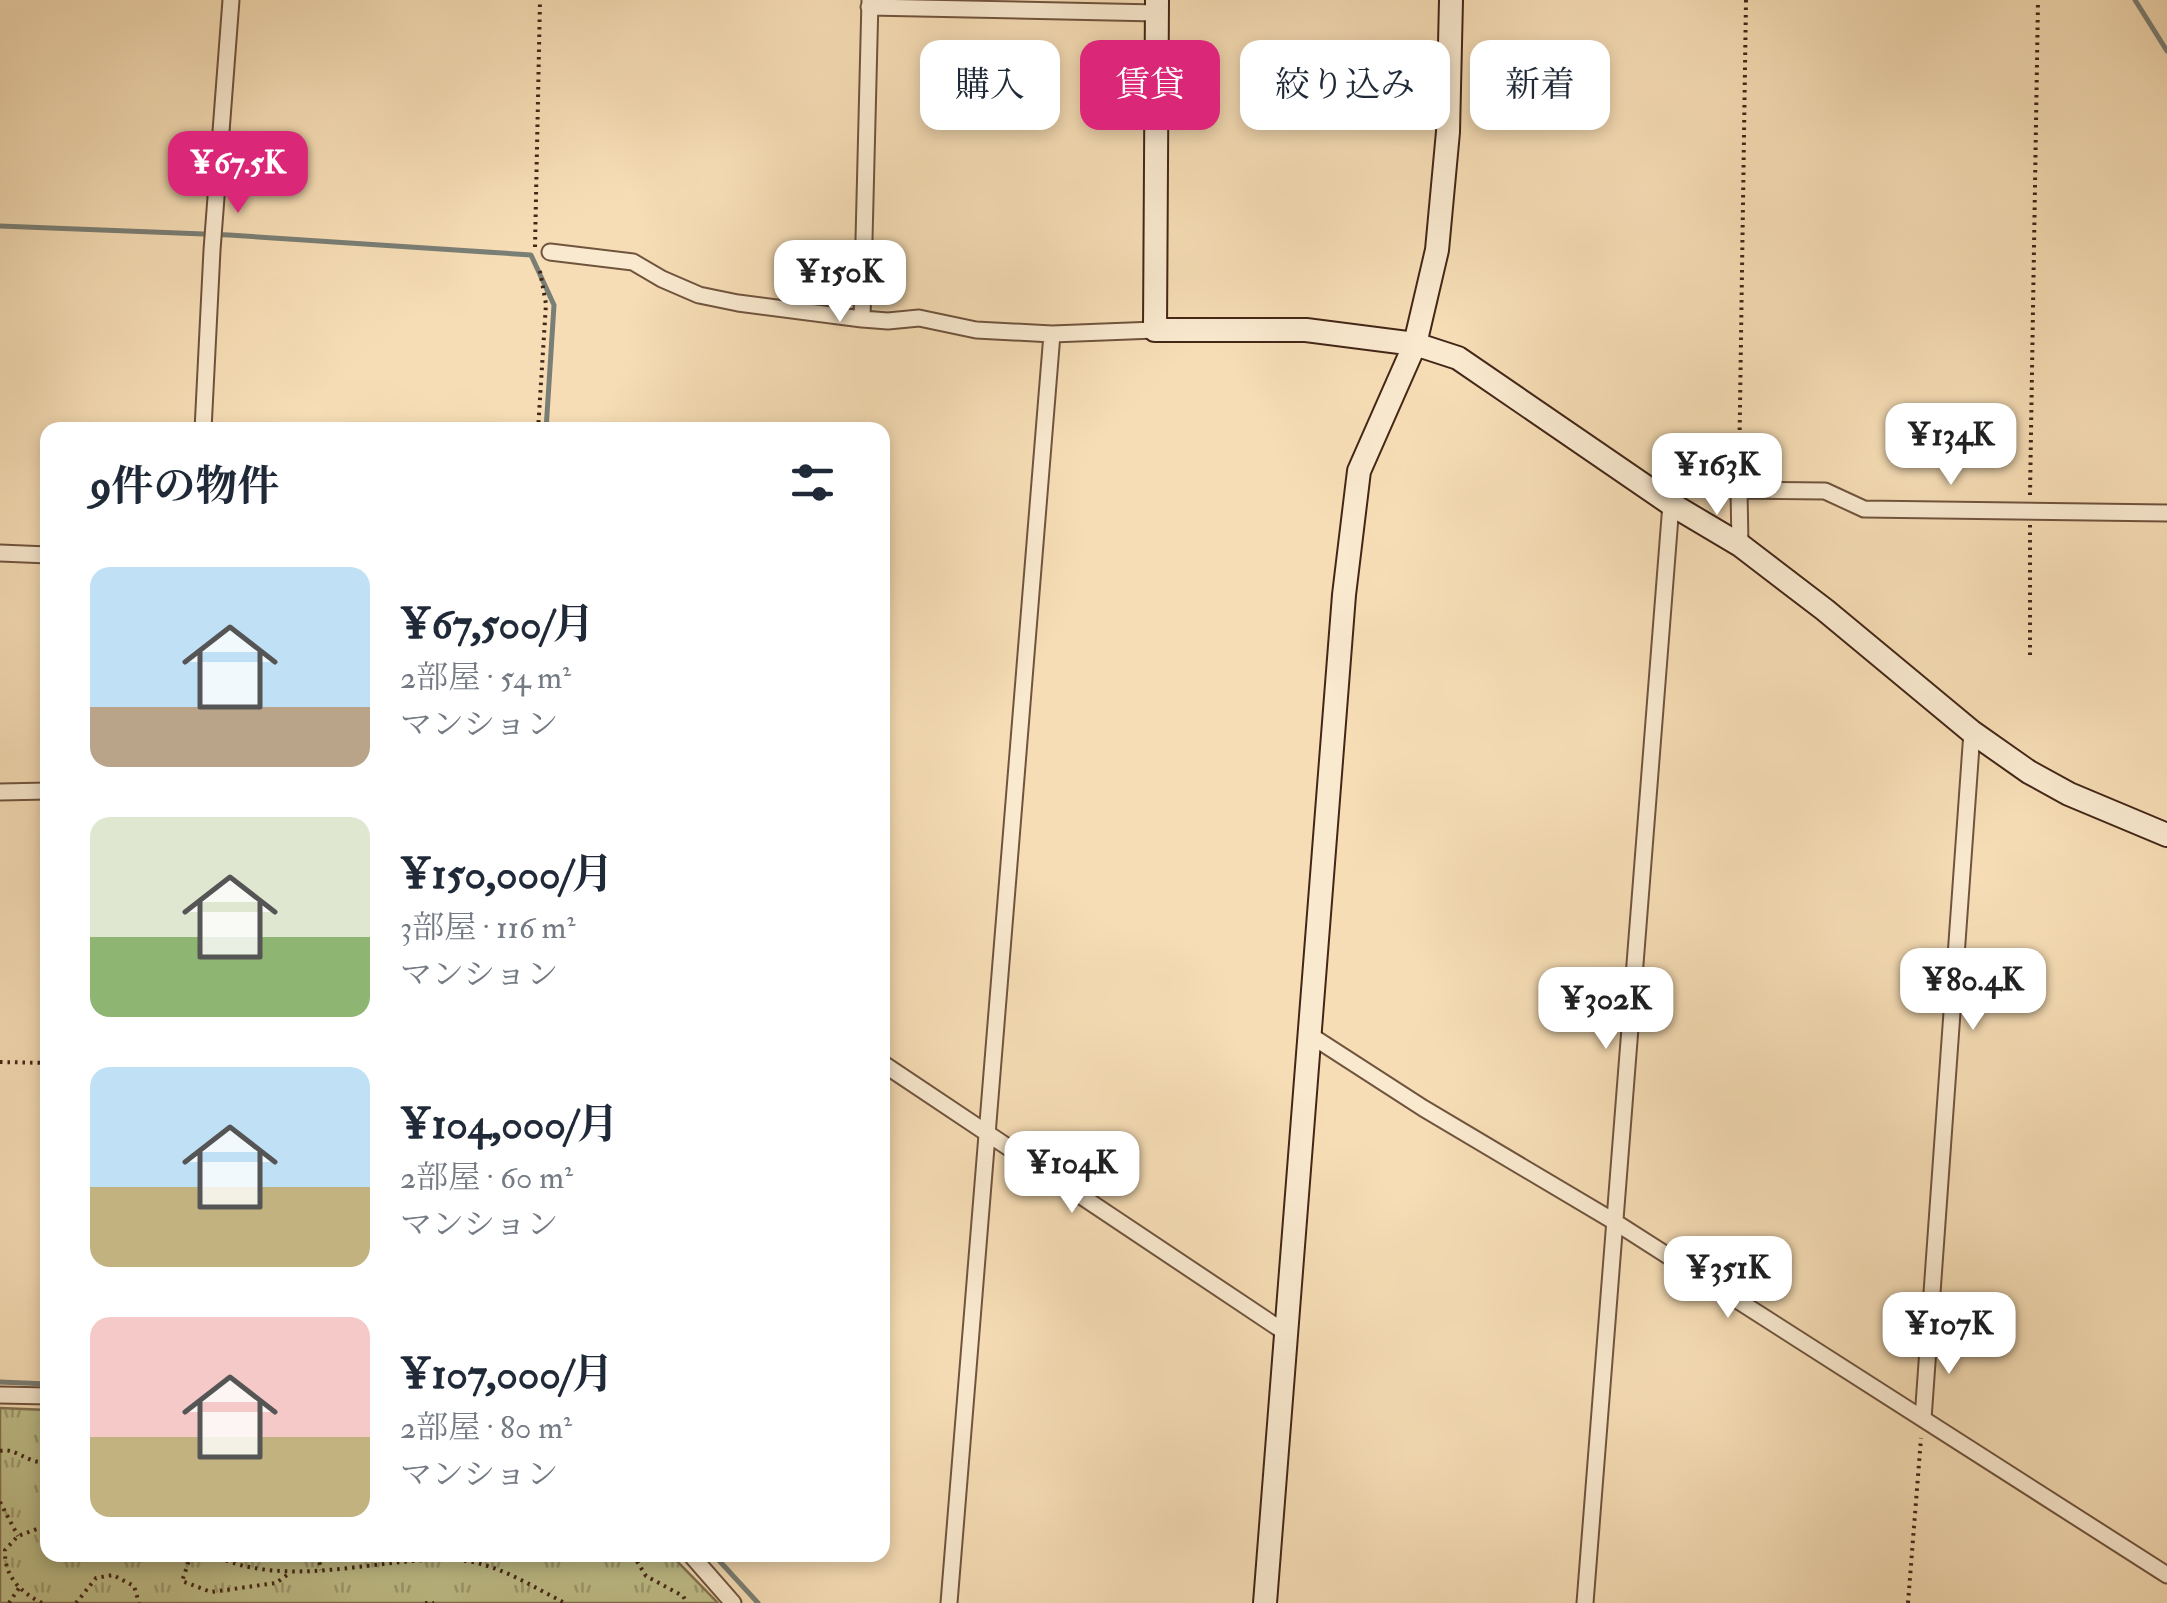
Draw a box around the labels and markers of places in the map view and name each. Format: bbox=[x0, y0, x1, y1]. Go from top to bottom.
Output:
pin: ¥67.5K bbox=[157, 131, 319, 216]
pin: ¥150K bbox=[770, 240, 910, 325]
pin: ¥134K bbox=[1881, 403, 2021, 488]
pin: ¥163K bbox=[1647, 433, 1787, 518]
pin: ¥80.4K bbox=[1892, 948, 2054, 1033]
pin: ¥302K bbox=[1536, 967, 1676, 1052]
pin: ¥104K bbox=[1002, 1131, 1142, 1216]
pin: ¥351K bbox=[1658, 1236, 1798, 1321]
pin: ¥107K bbox=[1879, 1292, 2019, 1377]

